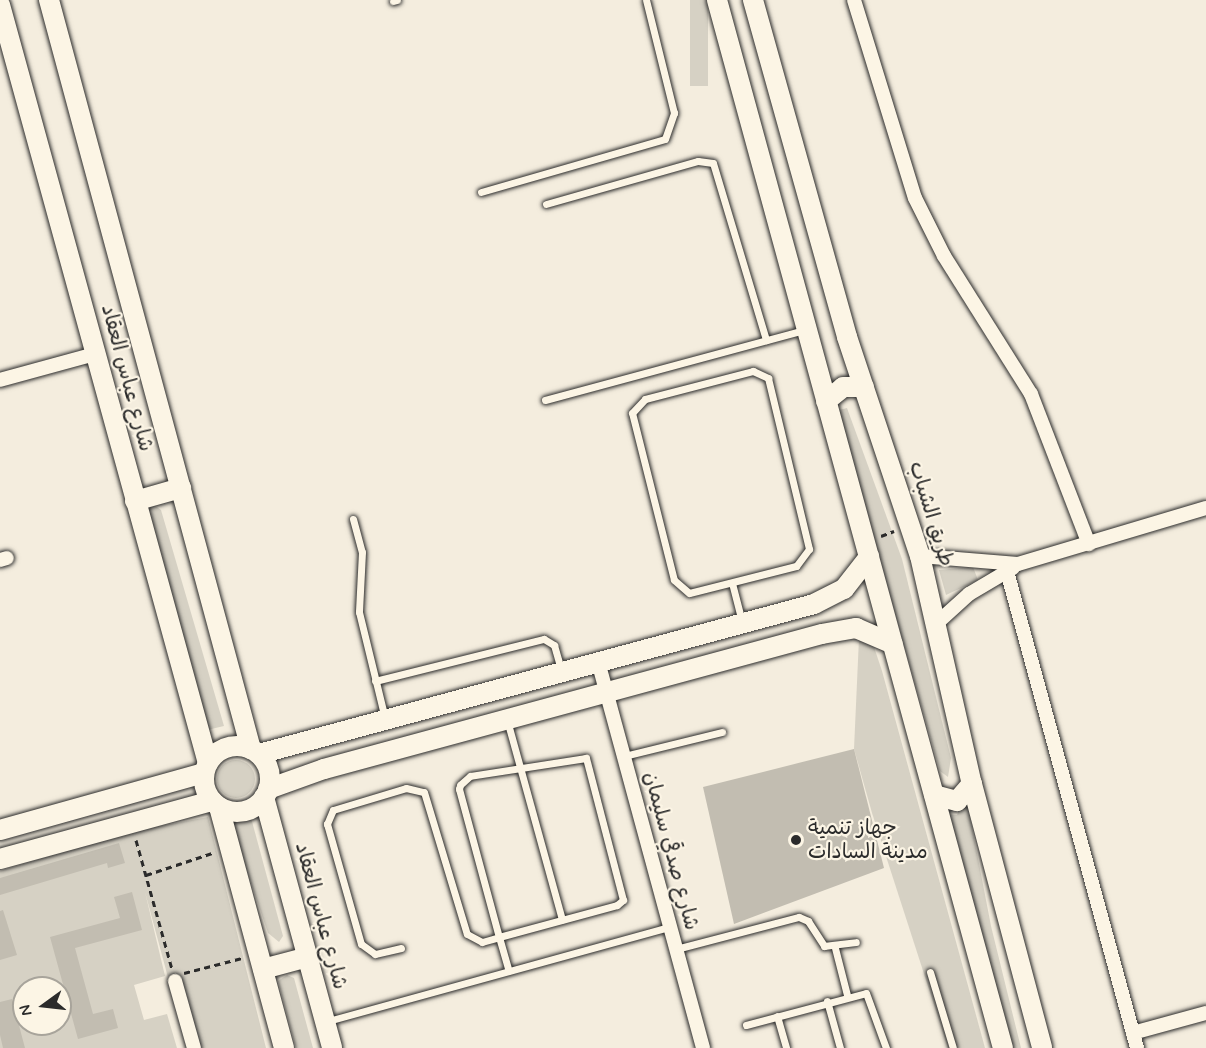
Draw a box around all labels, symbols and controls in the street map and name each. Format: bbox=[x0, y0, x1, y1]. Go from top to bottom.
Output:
street label: شارع عباس العقاد bbox=[95, 302, 159, 454]
street label: طريق الشباب bbox=[903, 458, 959, 570]
street label: شارع صدقي سليمان bbox=[638, 769, 704, 933]
place label: جهاز تنمية مدينة السادات bbox=[808, 815, 928, 865]
marker: جهاز تنمية مدينة السادات bbox=[789, 833, 803, 847]
street label: شارع عباس العقاد bbox=[289, 840, 353, 992]
north arrow bbox=[12, 976, 72, 1036]
text: N bbox=[15, 1002, 38, 1018]

